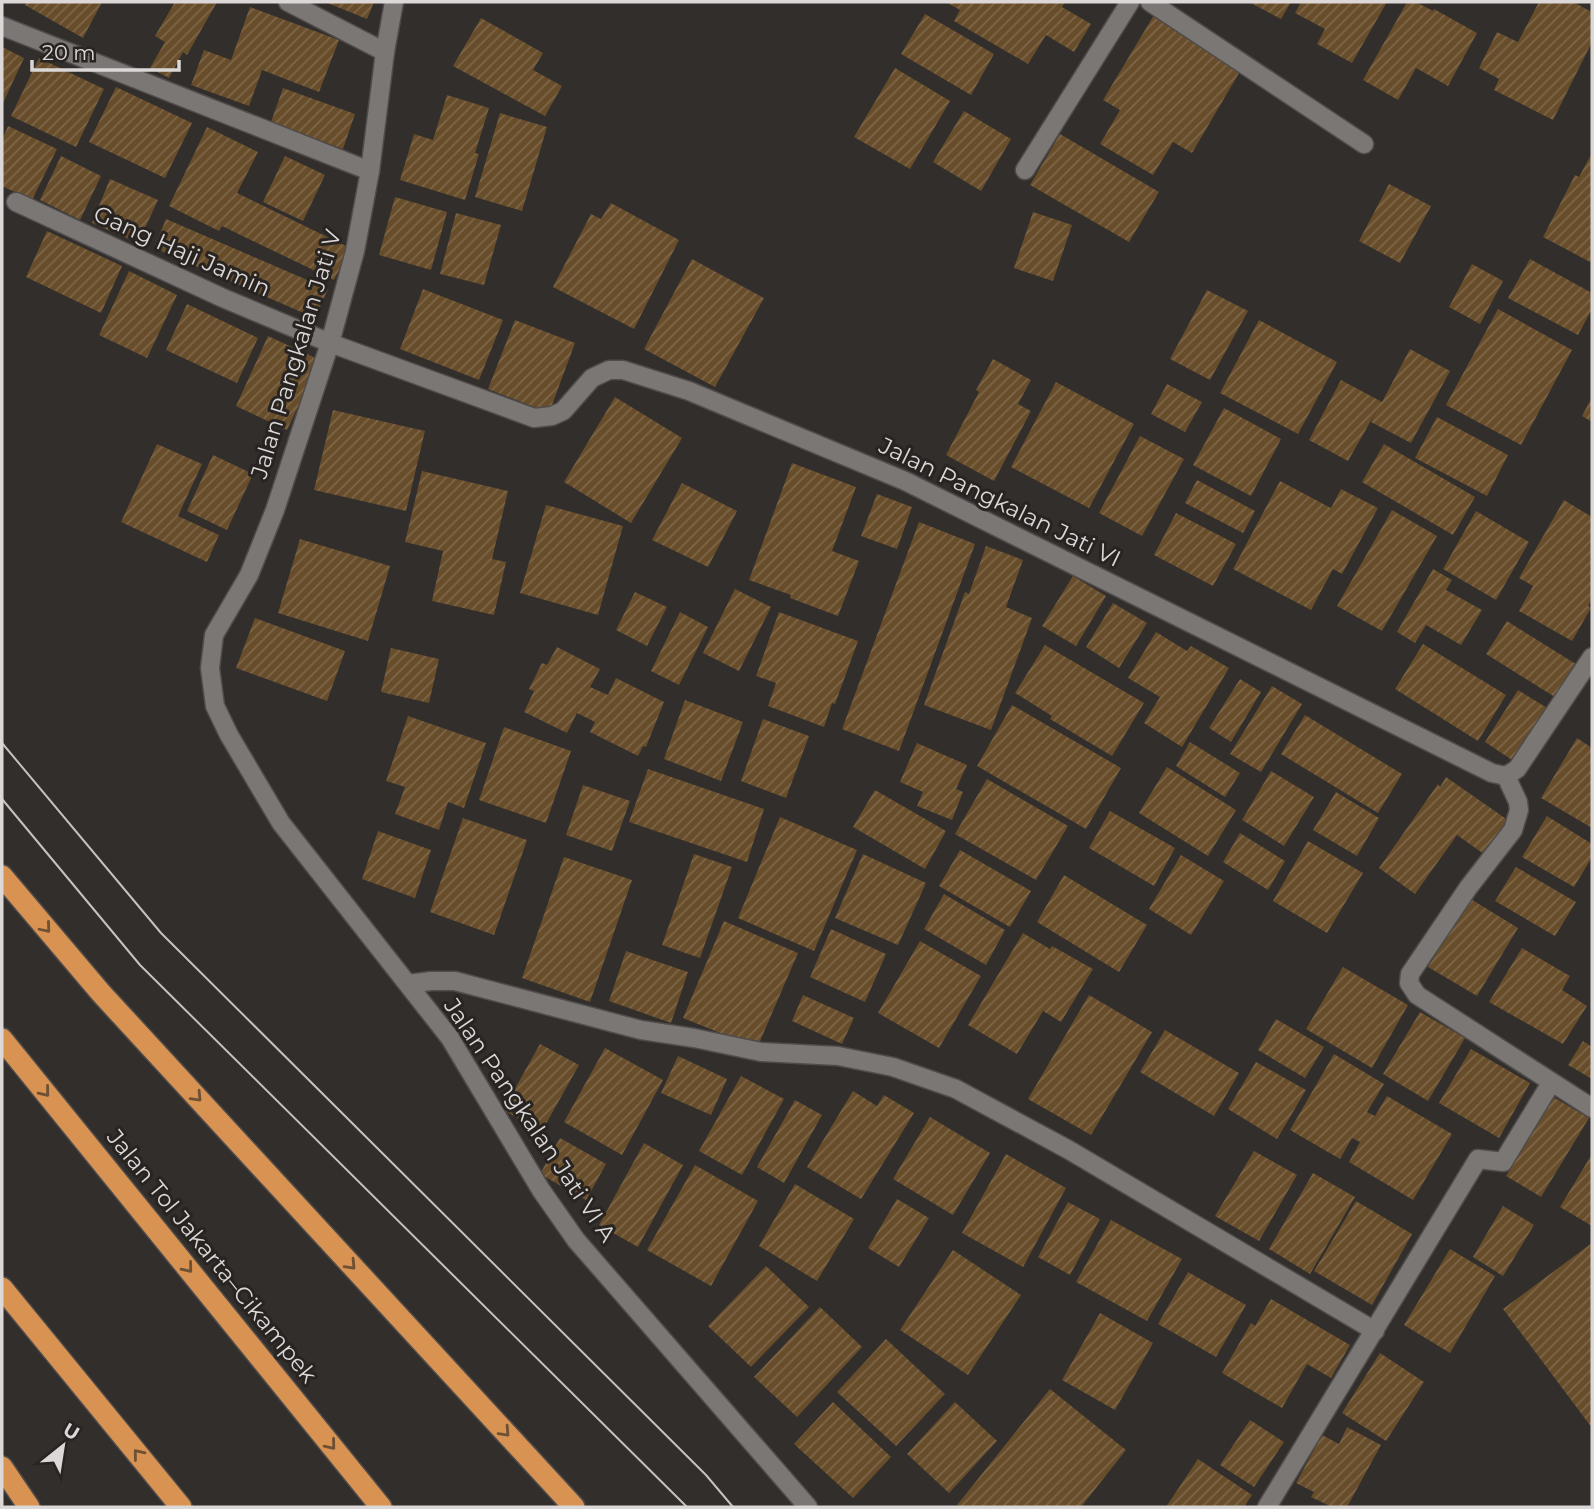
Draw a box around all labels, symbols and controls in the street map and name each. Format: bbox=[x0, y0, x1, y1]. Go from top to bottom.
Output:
scale bar bbox=[32, 28, 178, 72]
text: 20 m bbox=[42, 40, 96, 65]
street label: Gang Haji Jamin bbox=[89, 199, 275, 303]
street label: Jalan Pangkalan Jati V bbox=[245, 225, 347, 483]
street label: Jalan Pangkalan Jati VI bbox=[874, 431, 1125, 573]
one-way arrow bbox=[38, 919, 50, 932]
street label: Jalan Pangkalan Jati VI A bbox=[437, 992, 622, 1248]
one-way arrow bbox=[36, 1084, 49, 1096]
one-way arrow bbox=[189, 1089, 202, 1102]
street label: Jalan Tol Jakarta–Cikampek bbox=[100, 1123, 323, 1389]
one-way arrow bbox=[343, 1257, 355, 1270]
one-way arrow bbox=[180, 1260, 192, 1273]
north arrow bbox=[28, 1411, 98, 1481]
text: U bbox=[59, 1418, 83, 1445]
one-way arrow bbox=[497, 1424, 509, 1437]
one-way arrow bbox=[322, 1438, 335, 1450]
one-way arrow bbox=[134, 1450, 146, 1463]

